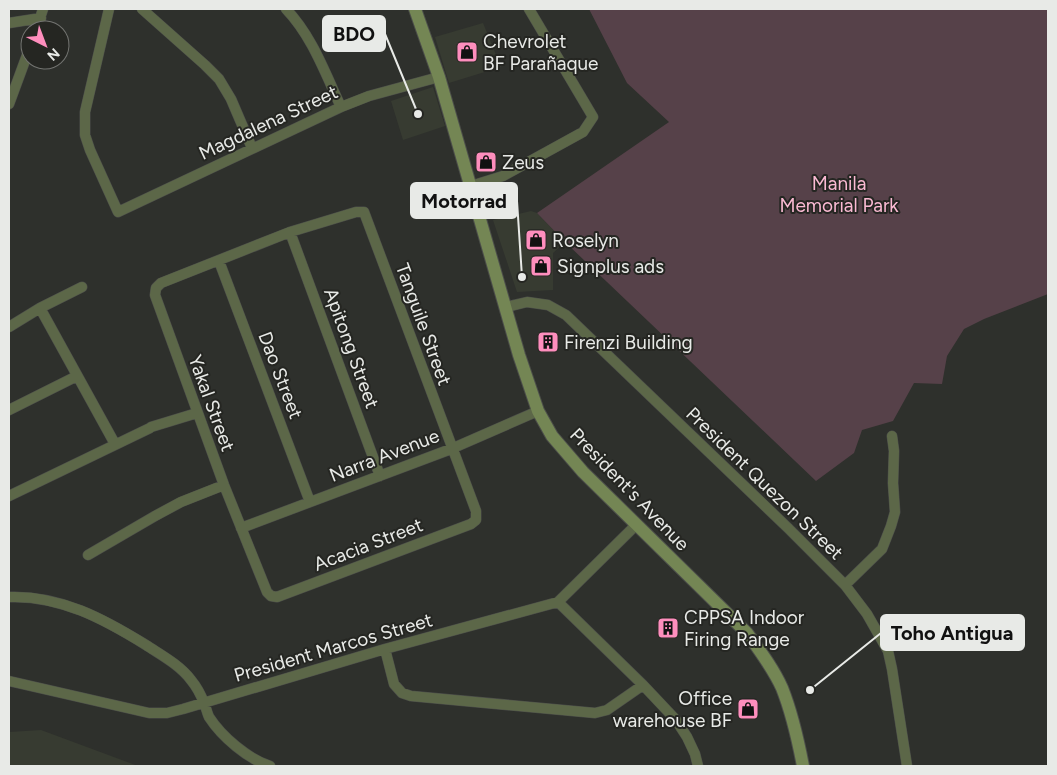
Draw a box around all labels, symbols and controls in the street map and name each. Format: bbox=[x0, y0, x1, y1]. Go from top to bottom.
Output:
callout: BDO bbox=[323, 16, 385, 51]
north arrow bbox=[20, 20, 70, 70]
text: BDO bbox=[333, 22, 375, 46]
place label: Chevrolet BF Parañaque bbox=[483, 30, 598, 75]
shop icon: Chevrolet BF Parañaque bbox=[455, 40, 479, 64]
text: N bbox=[44, 44, 63, 64]
street label: Magdalena Street bbox=[195, 80, 341, 165]
shop icon: Zeus bbox=[474, 150, 498, 174]
place label: Zeus bbox=[502, 151, 544, 174]
park label: Manila Memorial Park bbox=[779, 172, 899, 217]
callout: Motorrad bbox=[411, 183, 517, 218]
text: Motorrad bbox=[421, 189, 507, 213]
shop icon: Roselyn bbox=[524, 228, 548, 252]
place label: Roselyn bbox=[552, 229, 619, 252]
shop icon: Signplus ads bbox=[529, 254, 553, 278]
place label: Signplus ads bbox=[557, 255, 664, 278]
street label: Tanguile Street bbox=[391, 260, 456, 388]
street label: Apitong Street bbox=[319, 285, 384, 411]
street label: Dao Street bbox=[253, 328, 308, 422]
building icon: Firenzi Building bbox=[536, 330, 560, 354]
place label: Firenzi Building bbox=[564, 331, 693, 354]
street label: Yakal Street bbox=[183, 352, 240, 454]
street label: President Quezon Street bbox=[681, 402, 848, 564]
street label: President's Avenue bbox=[565, 423, 694, 556]
street label: Narra Avenue bbox=[326, 424, 442, 487]
street label: Acacia Street bbox=[310, 513, 426, 576]
place label: CPPSA Indoor Firing Range bbox=[684, 606, 805, 651]
street label: President Marcos Street bbox=[231, 608, 435, 687]
callout: Toho Antigua bbox=[881, 615, 1024, 650]
building icon: CPPSA Indoor Firing Range bbox=[656, 616, 680, 640]
text: Toho Antigua bbox=[891, 621, 1013, 645]
place label: Office warehouse BF bbox=[613, 687, 732, 732]
shop icon: Office warehouse BF bbox=[736, 697, 760, 721]

